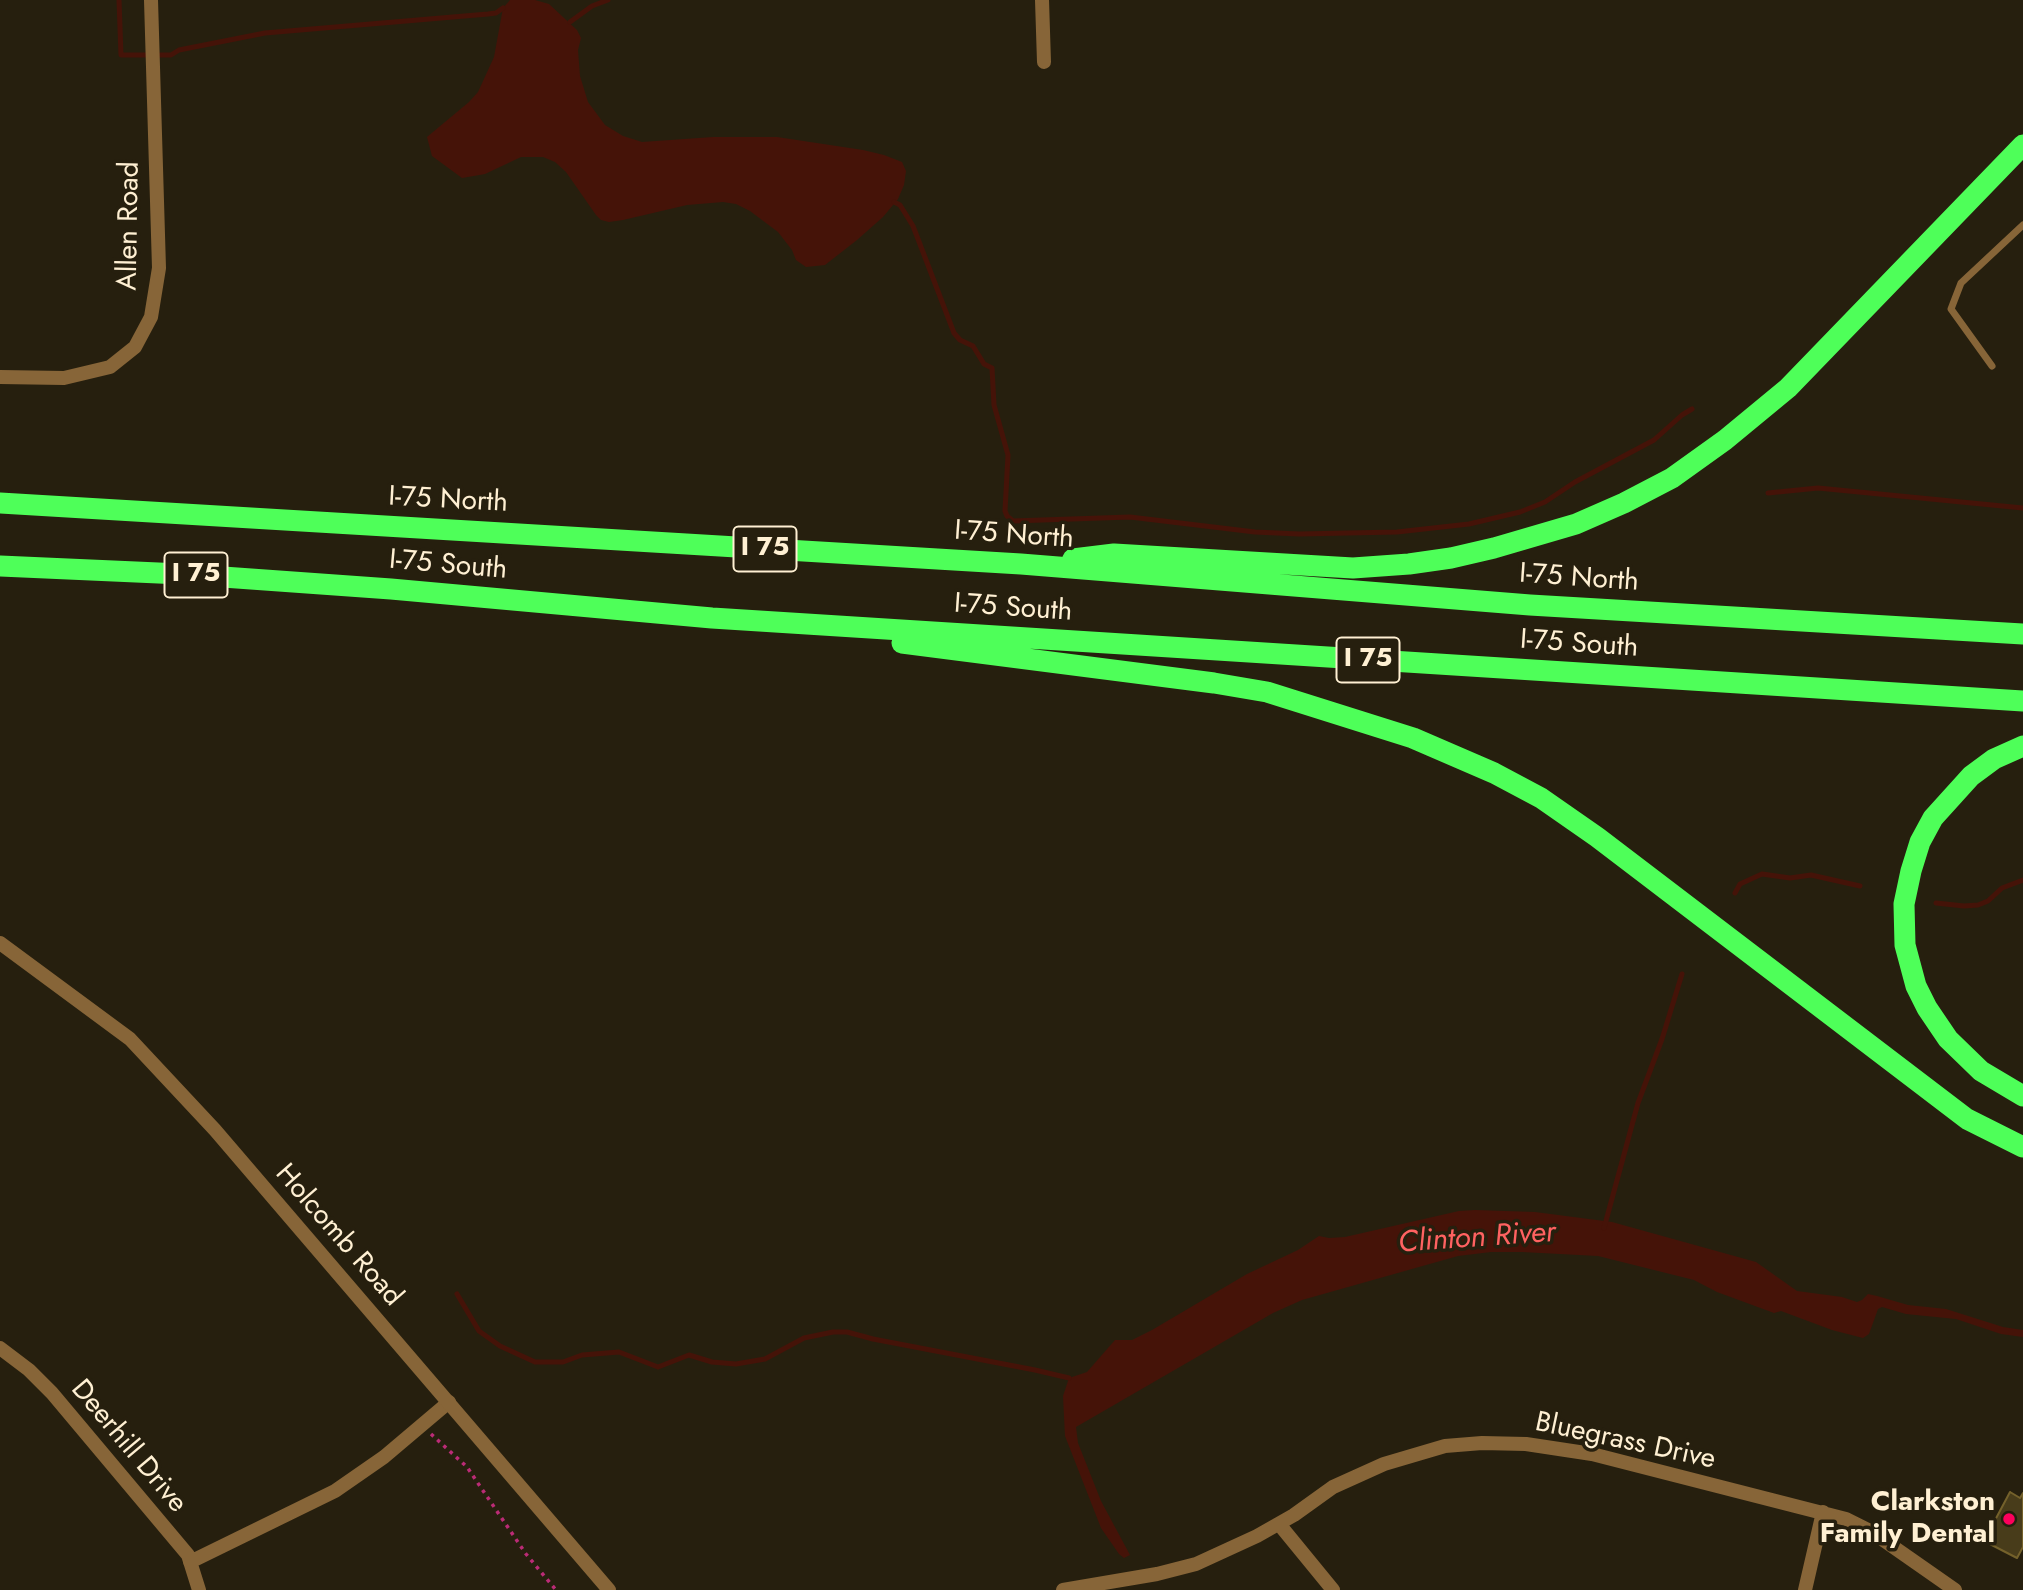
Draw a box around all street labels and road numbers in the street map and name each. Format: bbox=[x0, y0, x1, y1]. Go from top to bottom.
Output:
street label: Allen Road bbox=[112, 161, 148, 291]
street label: I-75 North bbox=[387, 481, 509, 521]
street label: I-75 North bbox=[953, 515, 1075, 557]
road number: I 75 bbox=[734, 526, 796, 572]
street label: I-75 South bbox=[388, 544, 508, 588]
road number: I 75 bbox=[164, 552, 228, 597]
street label: I-75 North bbox=[1518, 558, 1640, 600]
street label: I-75 South bbox=[953, 588, 1073, 630]
street label: I-75 South bbox=[1519, 624, 1639, 666]
road number: I 75 bbox=[1336, 638, 1400, 682]
street label: Holcomb Road bbox=[267, 1158, 409, 1314]
street label: Deerhill Drive bbox=[63, 1374, 193, 1520]
street label: Bluegrass Drive bbox=[1532, 1406, 1718, 1478]

